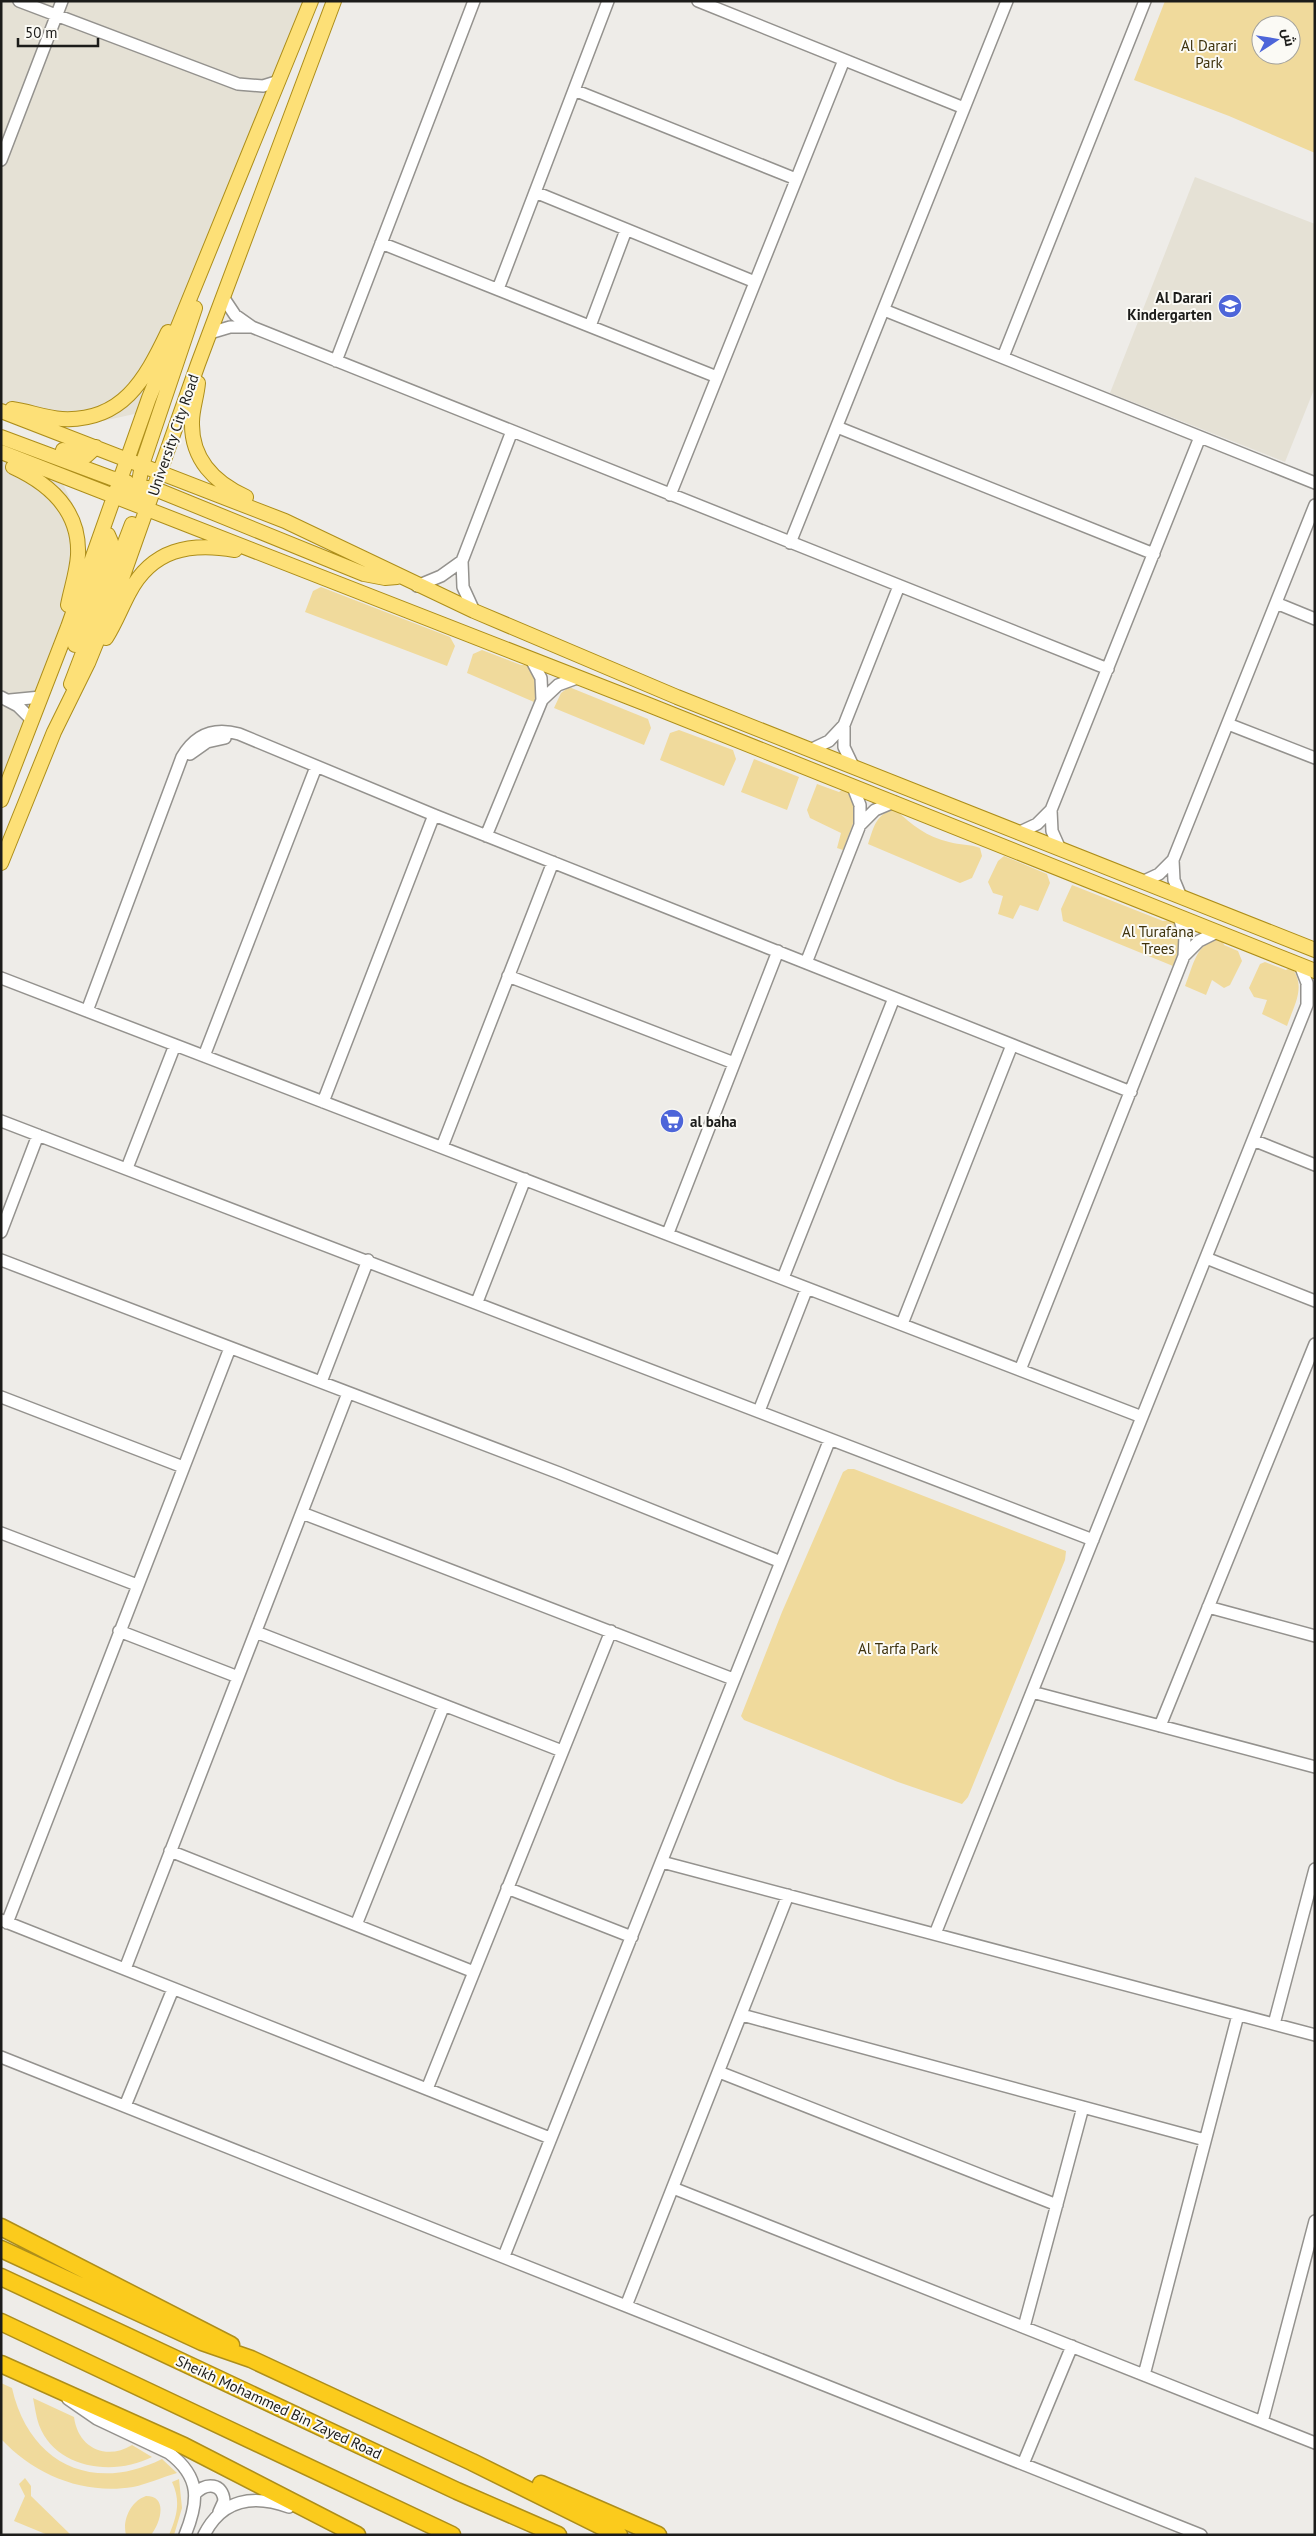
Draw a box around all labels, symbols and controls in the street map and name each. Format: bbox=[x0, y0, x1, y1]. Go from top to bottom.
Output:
scale bar bbox=[18, 15, 98, 47]
north arrow bbox=[1251, 15, 1301, 65]
text: 50 m bbox=[25, 23, 58, 42]
text: ش bbox=[1278, 27, 1299, 48]
park label: Al Darari Park bbox=[1181, 36, 1237, 72]
place label: Al Darari Kindergarten bbox=[1127, 288, 1212, 324]
school or university icon: Al Darari Kindergarten bbox=[1217, 293, 1243, 319]
street label: University City Road bbox=[143, 372, 203, 498]
park label: Al Turafana Trees bbox=[1122, 922, 1194, 958]
supermarket icon: al baha bbox=[659, 1108, 685, 1134]
place label: al baha bbox=[690, 1112, 737, 1131]
park label: Al Tarfa Park bbox=[858, 1639, 939, 1658]
street label: Sheikh Mohammed Bin Zayed Road bbox=[173, 2351, 385, 2463]

